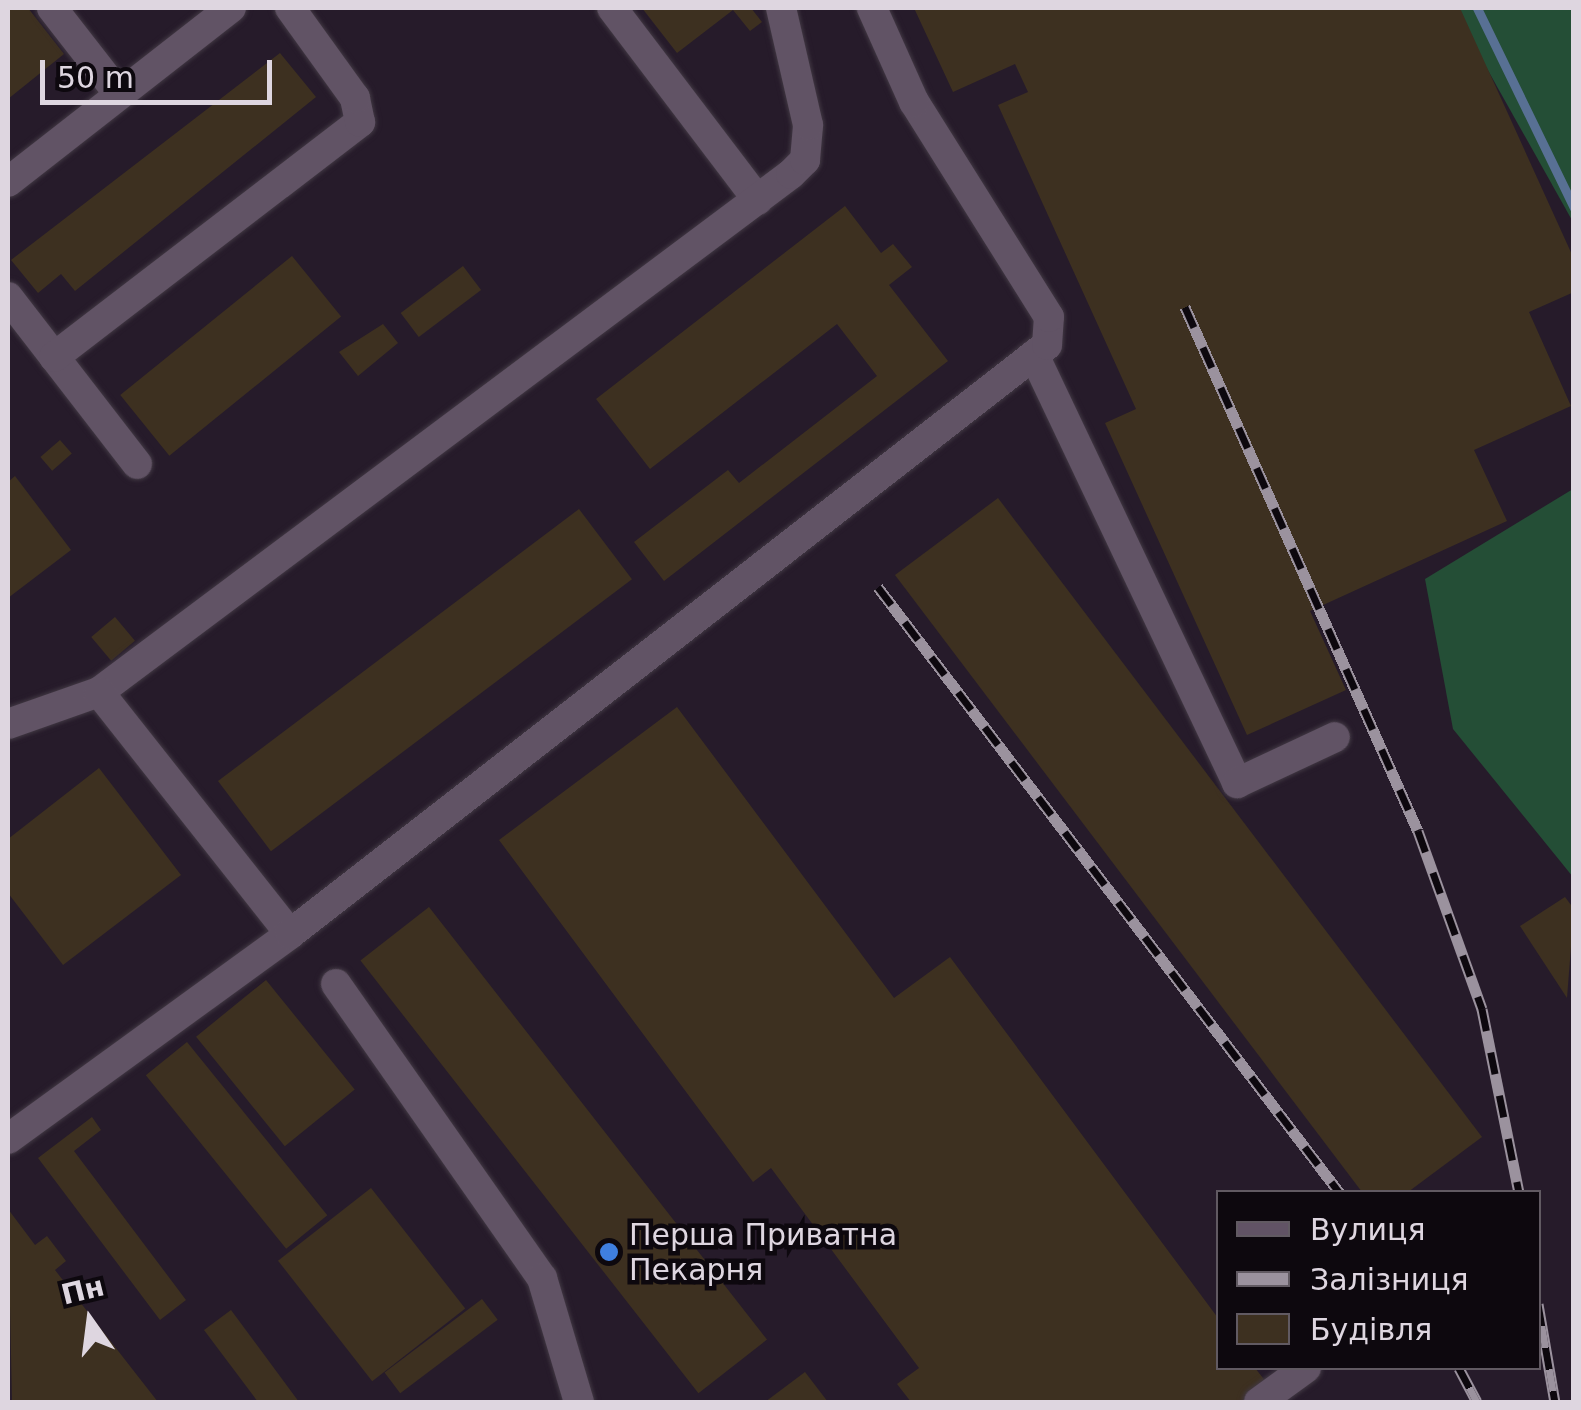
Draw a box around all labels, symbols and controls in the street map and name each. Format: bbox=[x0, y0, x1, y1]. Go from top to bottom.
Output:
scale bar bbox=[45, 40, 278, 102]
text: 50 m bbox=[57, 60, 134, 95]
legend bbox=[1216, 1190, 1541, 1370]
text: Вулиця bbox=[1310, 1212, 1425, 1247]
place label: Перша Приватна Пекарня bbox=[629, 1217, 897, 1288]
marker: Перша Приватна Пекарня bbox=[598, 1241, 620, 1263]
text: Залізниця bbox=[1310, 1262, 1469, 1297]
text: Пн bbox=[58, 1269, 107, 1312]
north arrow bbox=[40, 1270, 140, 1370]
text: Будівля bbox=[1310, 1312, 1432, 1347]

